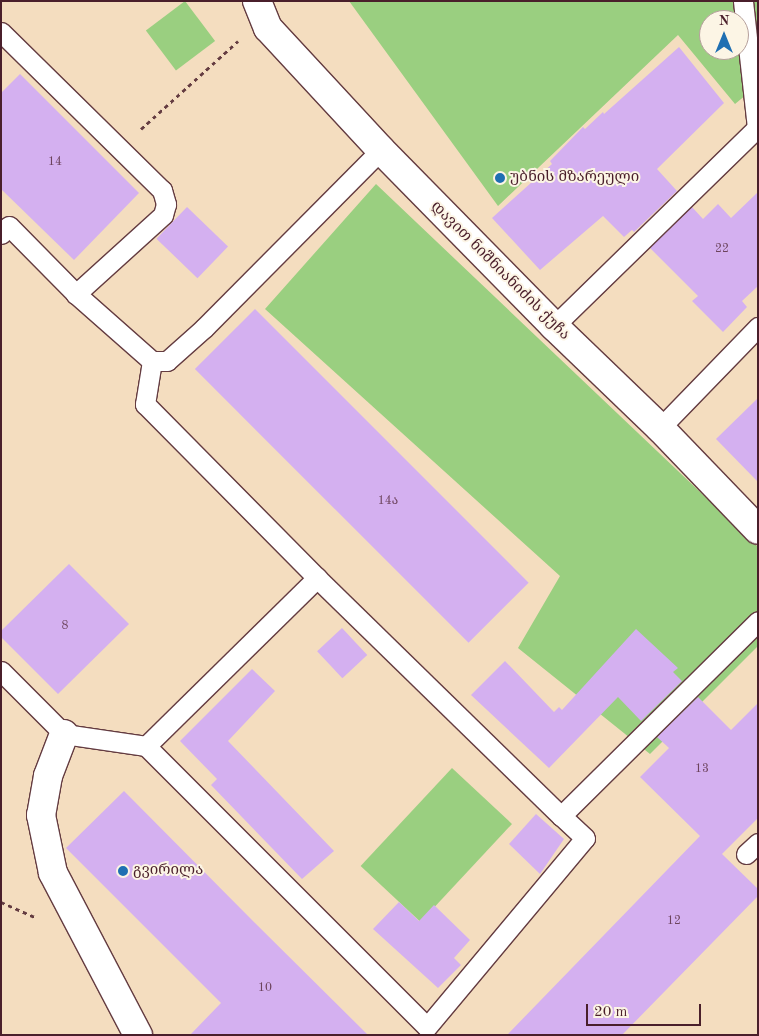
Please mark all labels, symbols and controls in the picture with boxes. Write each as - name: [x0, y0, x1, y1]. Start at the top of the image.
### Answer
- north arrow: [699, 10, 749, 60]
- text: N: [719, 14, 729, 28]
- house number: 14: [48, 156, 62, 170]
- place label: უბნის მზარეული: [510, 169, 639, 187]
- marker: უბნის მზარეული: [494, 172, 506, 184]
- street label: დავით ნიშნიანიძის ქუჩა: [427, 198, 573, 344]
- house number: 22: [715, 243, 729, 257]
- house number: 14ა: [378, 495, 398, 509]
- house number: 8: [62, 620, 68, 634]
- house number: 13: [695, 763, 709, 777]
- place label: გვირილა: [133, 862, 203, 880]
- marker: გვირილა: [117, 865, 129, 877]
- house number: 12: [667, 915, 681, 929]
- house number: 10: [258, 982, 272, 996]
- scale bar: [589, 994, 704, 1026]
- text: 20 m: [594, 1005, 628, 1020]

